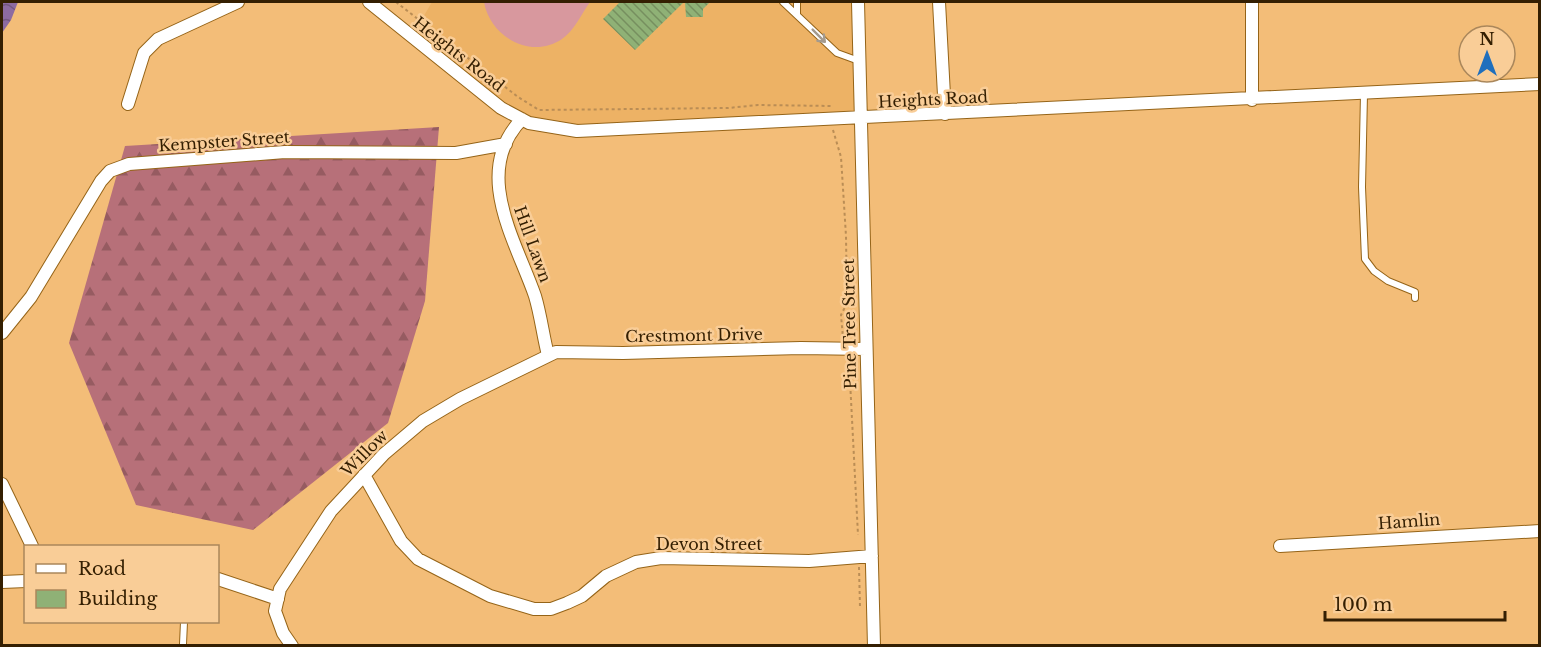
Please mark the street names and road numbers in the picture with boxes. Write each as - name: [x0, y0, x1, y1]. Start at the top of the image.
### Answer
- street label: Heights Road: [409, 12, 509, 96]
- street label: Heights Road: [877, 86, 989, 112]
- street label: Kempster Street: [158, 126, 290, 156]
- street label: Hill Lawn: [510, 203, 556, 285]
- street label: Pine Tree Street: [838, 258, 860, 390]
- street label: Crestmont Drive: [625, 324, 763, 346]
- street label: Willow: [336, 425, 392, 481]
- street label: Hamlin: [1377, 509, 1441, 533]
- street label: Devon Street: [656, 534, 762, 554]

